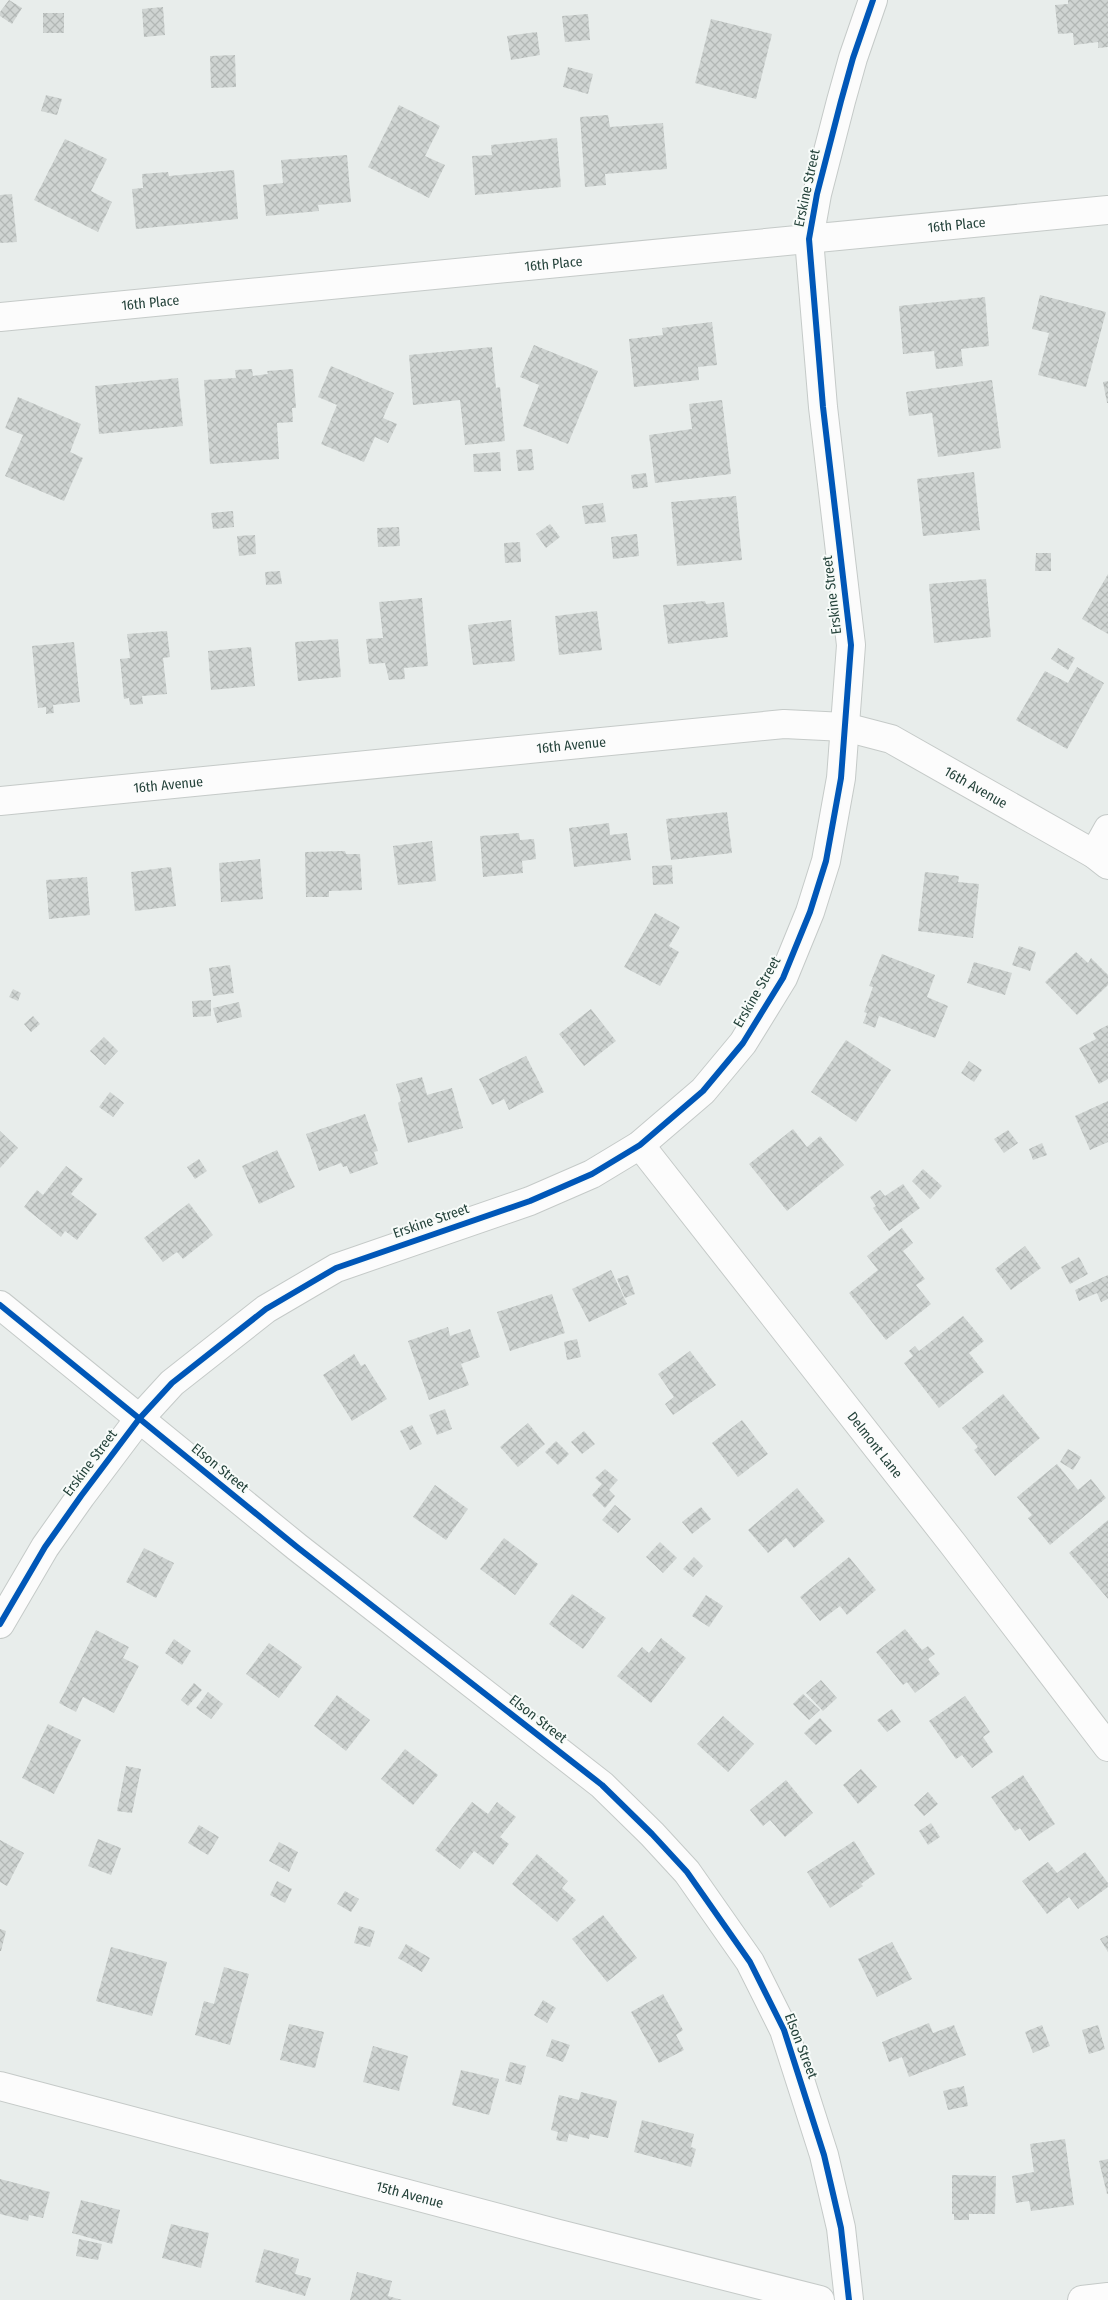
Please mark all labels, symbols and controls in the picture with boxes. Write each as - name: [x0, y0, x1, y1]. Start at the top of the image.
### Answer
- street label: Erskine Street: [790, 147, 824, 228]
- street label: 16th Place: [927, 213, 986, 236]
- street label: 16th Place: [524, 252, 583, 275]
- street label: 16th Place: [121, 291, 180, 314]
- street label: Erskine Street: [819, 554, 845, 635]
- street label: 16th Avenue: [536, 733, 607, 757]
- street label: 16th Avenue: [941, 763, 1011, 812]
- street label: 16th Avenue: [133, 773, 204, 796]
- street label: Erskine Street: [730, 953, 784, 1031]
- street label: Erskine Street: [391, 1200, 472, 1242]
- street label: Delmont Lane: [844, 1408, 906, 1481]
- street label: Erskine Street: [59, 1426, 121, 1500]
- street label: Elson Street: [188, 1440, 252, 1496]
- street label: Elson Street: [506, 1691, 571, 1747]
- street label: Elson Street: [781, 2011, 821, 2081]
- street label: 15th Avenue: [374, 2177, 446, 2212]

